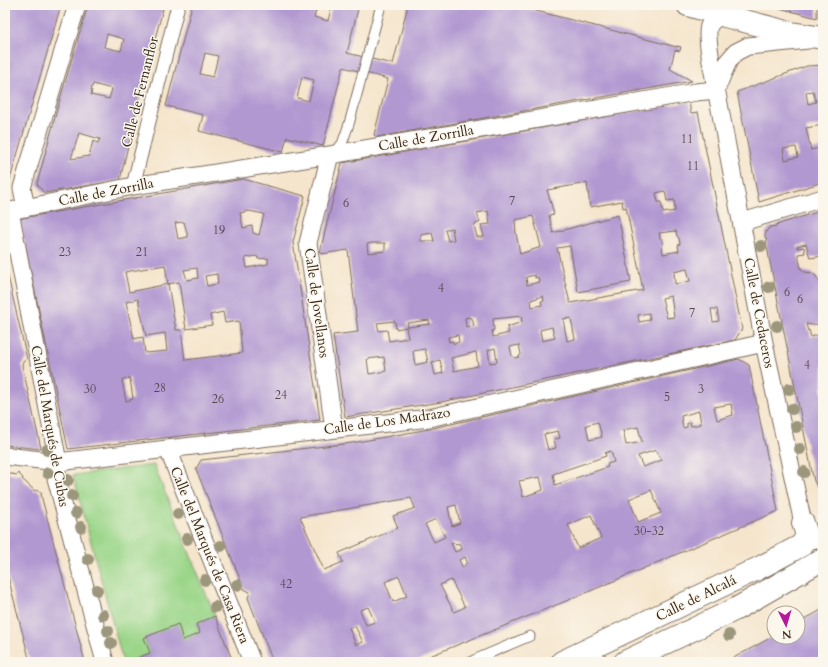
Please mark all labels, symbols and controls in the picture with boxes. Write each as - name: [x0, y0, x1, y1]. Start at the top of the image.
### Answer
- street label: Calle de Fernanflor: [117, 34, 163, 149]
- street label: Calle de Zorrilla: [377, 120, 475, 156]
- house number: 11: [681, 131, 693, 147]
- house number: 11: [687, 158, 699, 174]
- street label: Calle de Zorrilla: [57, 173, 155, 211]
- house number: 7: [509, 193, 515, 209]
- house number: 6: [343, 195, 349, 211]
- house number: 19: [213, 222, 225, 238]
- house number: 23: [59, 244, 71, 260]
- house number: 21: [136, 244, 148, 260]
- street label: Calle de Jovellanos: [300, 247, 334, 359]
- street label: Calle de Cedaceros: [739, 256, 779, 370]
- house number: 4: [438, 280, 444, 296]
- house number: 6: [784, 284, 790, 300]
- house number: 6: [797, 291, 803, 307]
- house number: 7: [689, 305, 695, 321]
- street label: Calle del Marqués de Cubas: [26, 344, 74, 509]
- house number: 4: [804, 357, 810, 373]
- house number: 28: [154, 380, 166, 396]
- house number: 30: [84, 381, 96, 397]
- house number: 3: [698, 381, 704, 397]
- house number: 24: [275, 387, 287, 403]
- house number: 5: [664, 389, 670, 405]
- house number: 26: [212, 391, 224, 407]
- street label: Calle de Los Madrazo: [322, 403, 452, 439]
- street label: Calle del Marqués de Casa Riera: [166, 464, 254, 646]
- house number: 30-32: [634, 523, 664, 539]
- street label: Calle de Alcalá: [653, 570, 739, 626]
- house number: 42: [280, 576, 292, 592]
- north arrow: [766, 605, 806, 645]
- text: N: [781, 627, 792, 642]

